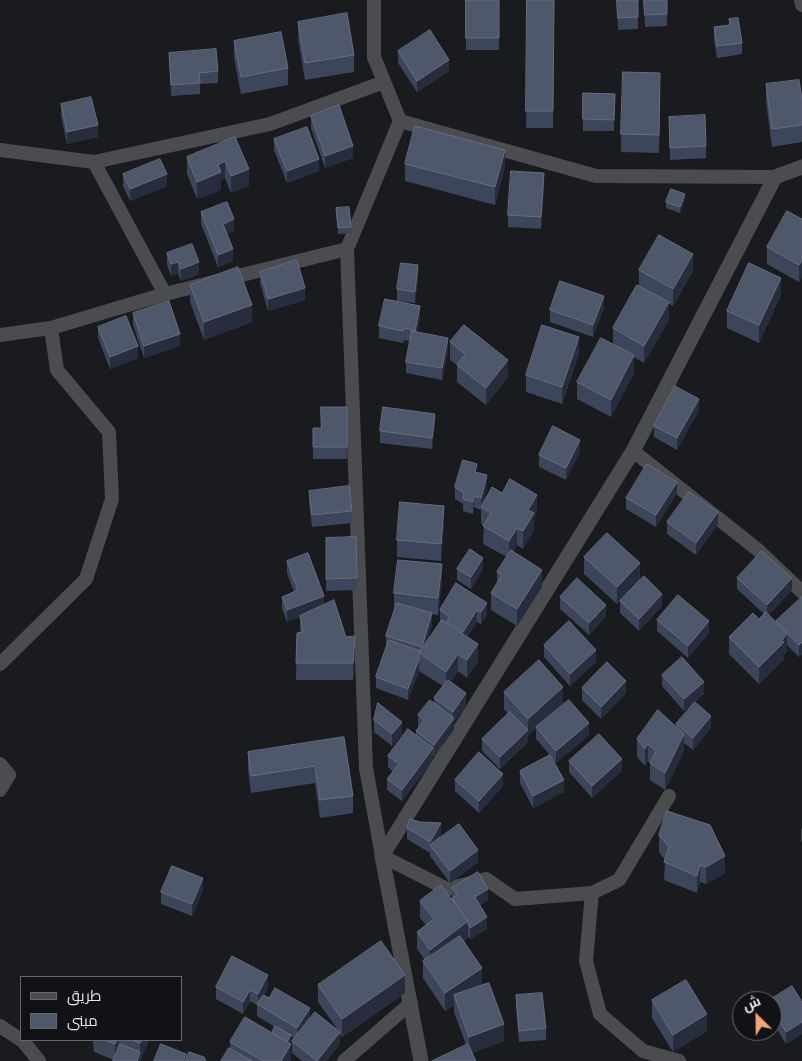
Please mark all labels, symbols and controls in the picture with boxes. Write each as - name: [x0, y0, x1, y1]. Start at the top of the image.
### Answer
- legend: [20, 976, 182, 1041]
- text: طريق: [67, 987, 101, 1004]
- north arrow: [732, 991, 782, 1041]
- text: ش: [740, 992, 763, 1014]
- text: مبنى: [67, 1012, 98, 1029]

